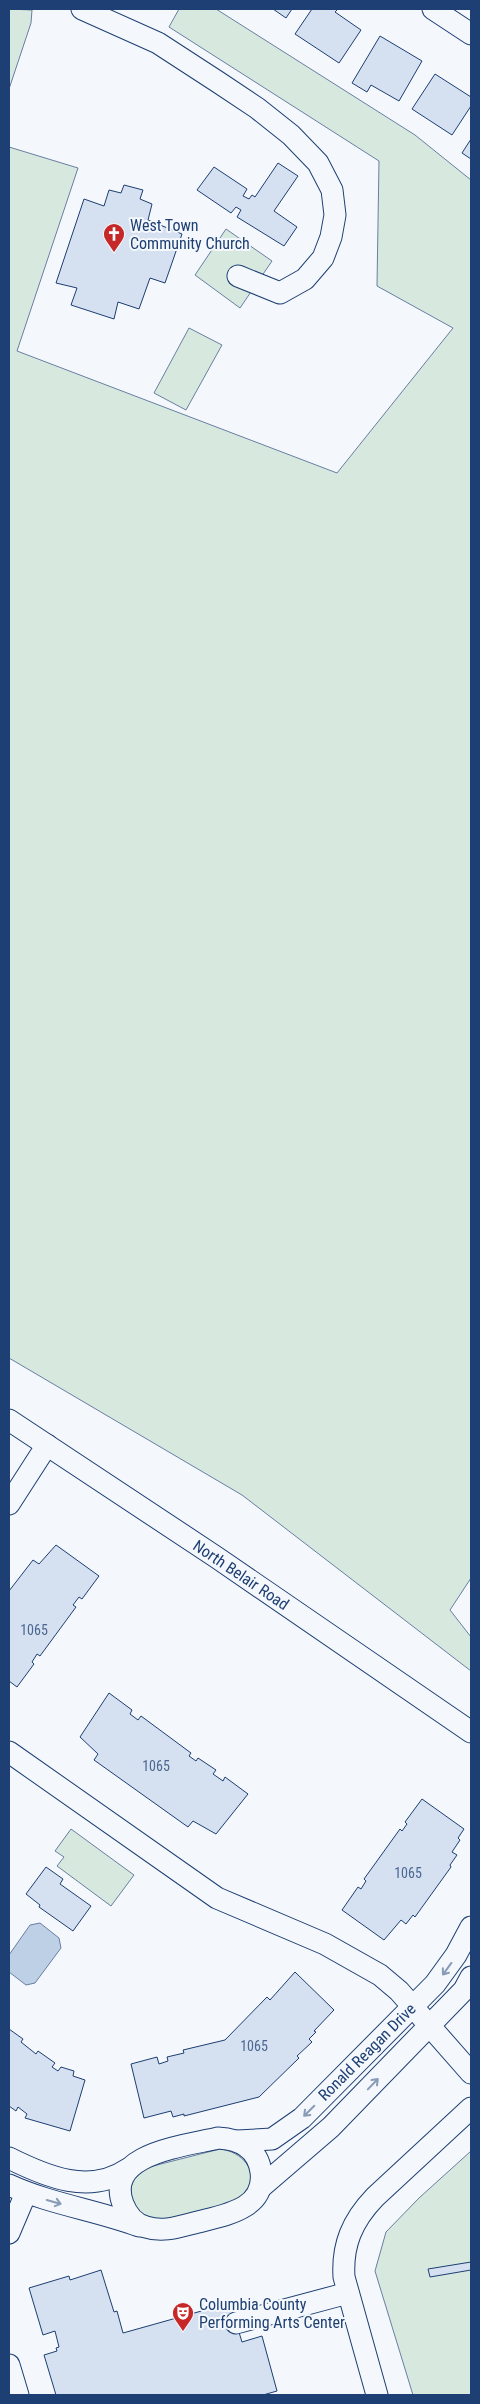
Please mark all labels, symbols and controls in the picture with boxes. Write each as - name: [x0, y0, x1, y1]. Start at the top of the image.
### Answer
- place label: West Town Community Church: [130, 216, 250, 253]
- church icon: West Town Community Church: [102, 222, 126, 253]
- street label: North Belair Road: [190, 1536, 292, 1614]
- house number: 1065: [20, 1622, 48, 1638]
- house number: 1065: [142, 1758, 170, 1774]
- house number: 1065: [394, 1865, 422, 1881]
- one-way arrow: [442, 1962, 452, 1976]
- street label: Ronald Reagan Drive: [314, 1999, 420, 2105]
- house number: 1065: [240, 2038, 268, 2054]
- one-way arrow: [367, 2078, 379, 2090]
- one-way arrow: [304, 2104, 316, 2116]
- one-way arrow: [46, 2197, 62, 2207]
- place label: Columbia County Performing Arts Center: [199, 2295, 345, 2332]
- theatre icon: Columbia County Performing Arts Center: [171, 2301, 195, 2332]

